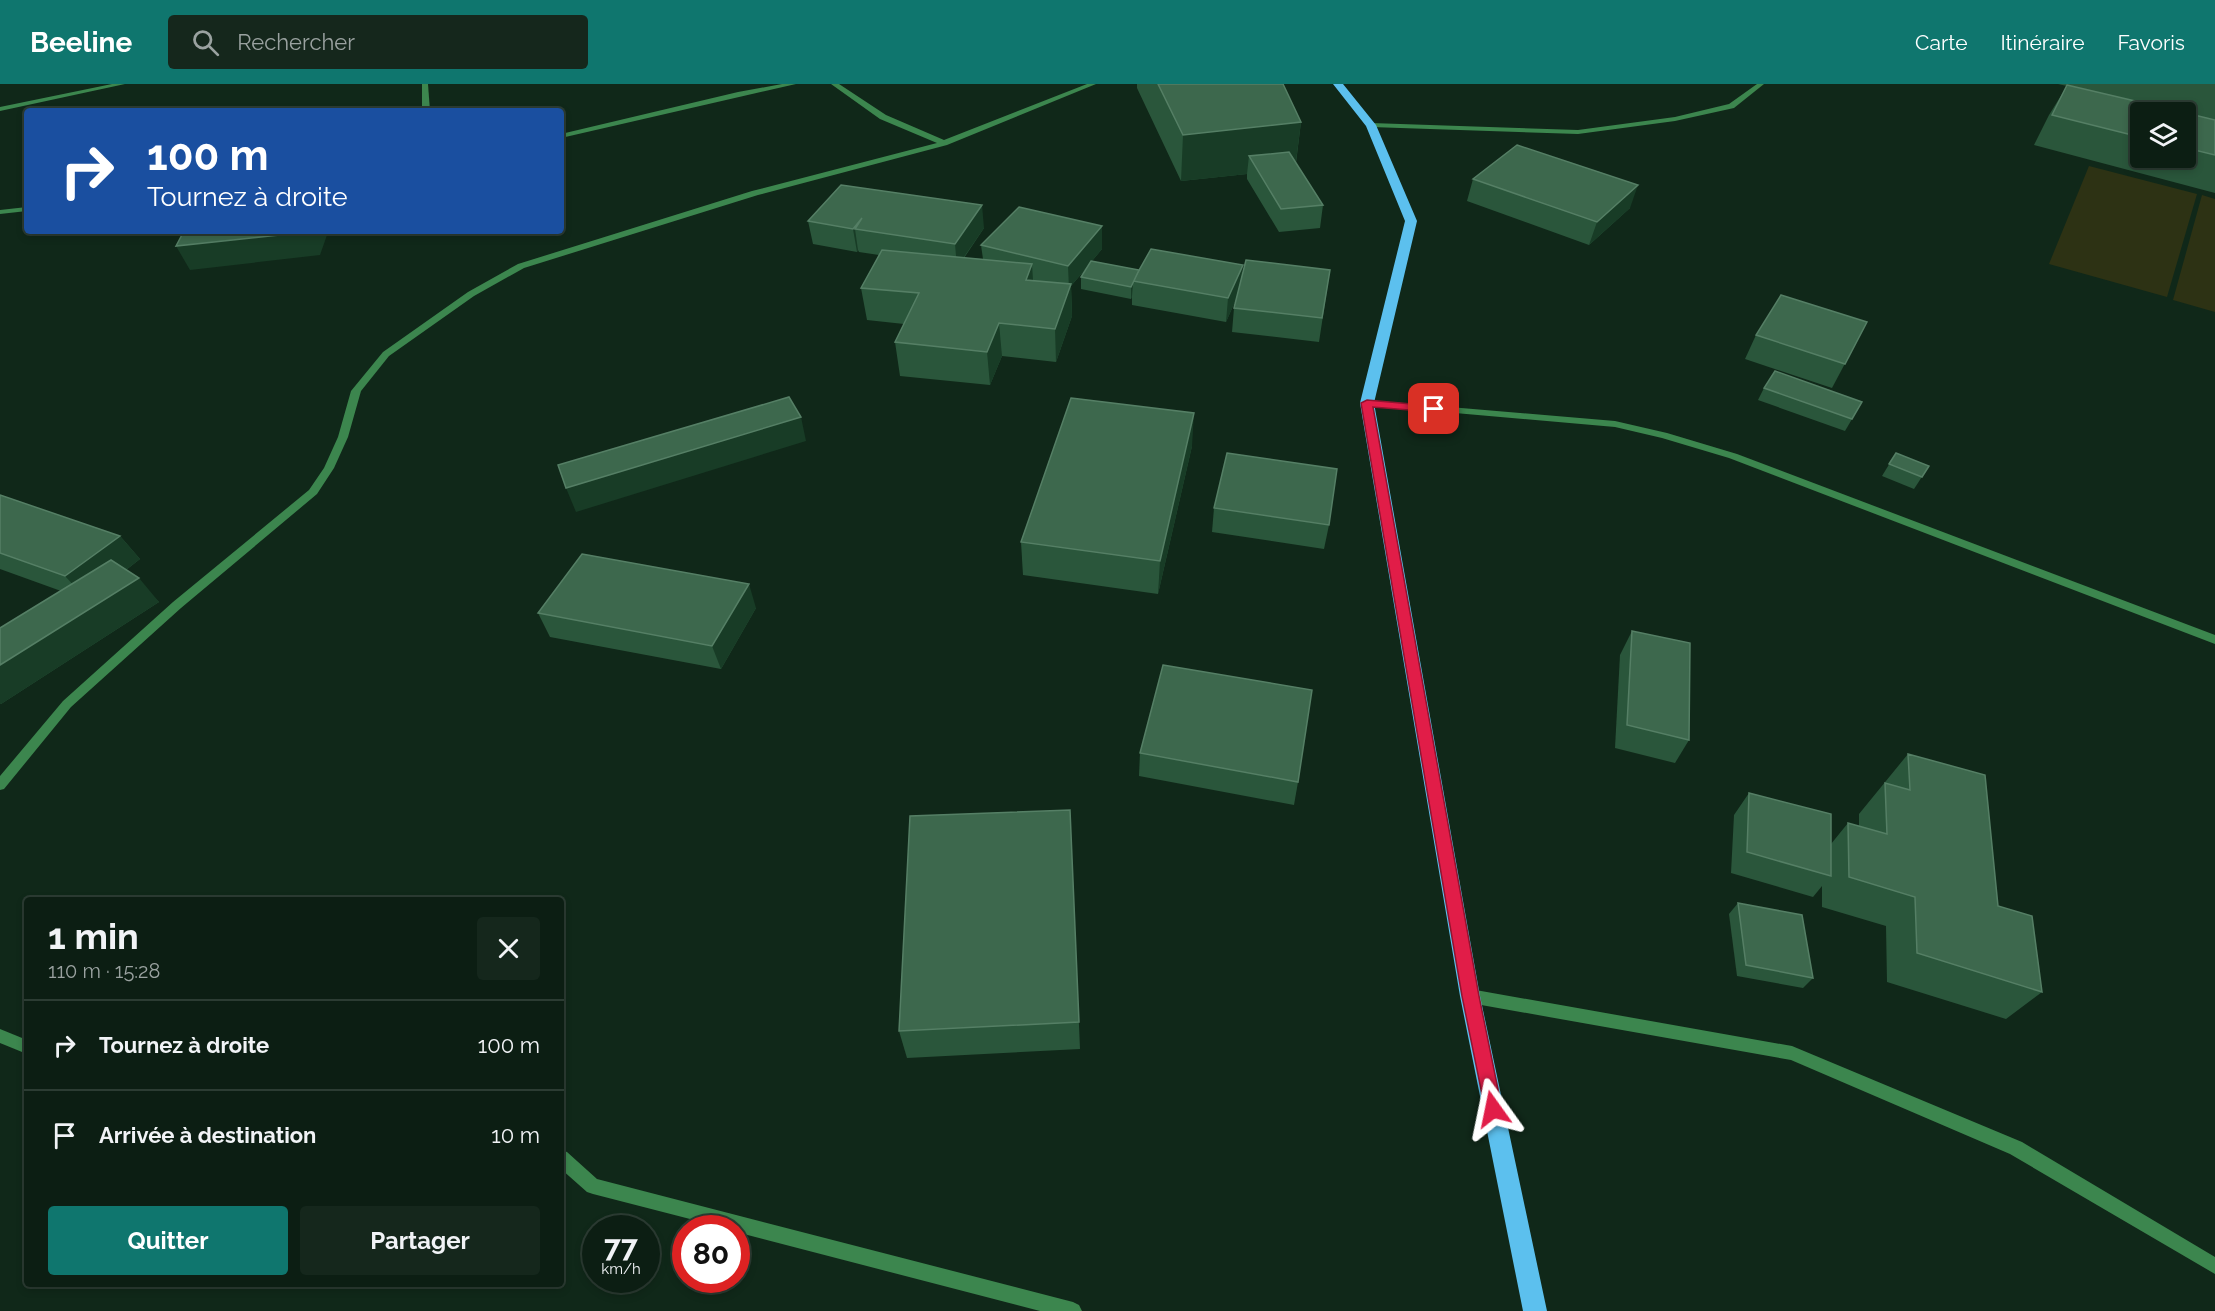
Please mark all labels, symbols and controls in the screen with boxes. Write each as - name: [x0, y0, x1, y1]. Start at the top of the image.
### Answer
- search box: [168, 15, 588, 69]
- text: Beeline: [30, 26, 132, 59]
- icon: search: [189, 26, 222, 59]
- text: Rechercher: [237, 29, 355, 55]
- text: Carte: [1915, 30, 1967, 55]
- text: Itinéraire: [2000, 30, 2084, 55]
- text: Favoris: [2117, 30, 2185, 55]
- map controls: [2130, 102, 2196, 168]
- button: layers: [2130, 102, 2196, 168]
- text: 100 m: [147, 131, 269, 180]
- icon: right: [48, 132, 126, 210]
- text: Tournez à droite: [147, 181, 348, 212]
- pin: [1408, 383, 1459, 434]
- icon: arrive: [1417, 392, 1450, 425]
- text: 1 min: [48, 915, 139, 957]
- button: close: [477, 917, 540, 980]
- text: 110 m · 15:28: [48, 959, 160, 983]
- icon: right: [48, 1029, 81, 1062]
- text: Tournez à droite: [99, 1032, 269, 1058]
- text: 100 m: [478, 1032, 540, 1058]
- position arrow: [1461, 1077, 1525, 1141]
- icon: arrive: [48, 1119, 81, 1152]
- text: Arrivée à destination: [99, 1122, 316, 1148]
- text: 10 m: [491, 1122, 540, 1148]
- button: Quitter: [48, 1206, 288, 1275]
- button: Partager: [300, 1206, 540, 1275]
- speed limit sign: 80: [672, 1215, 750, 1293]
- text: 77: [604, 1229, 638, 1264]
- text: km/h: [601, 1260, 641, 1278]

